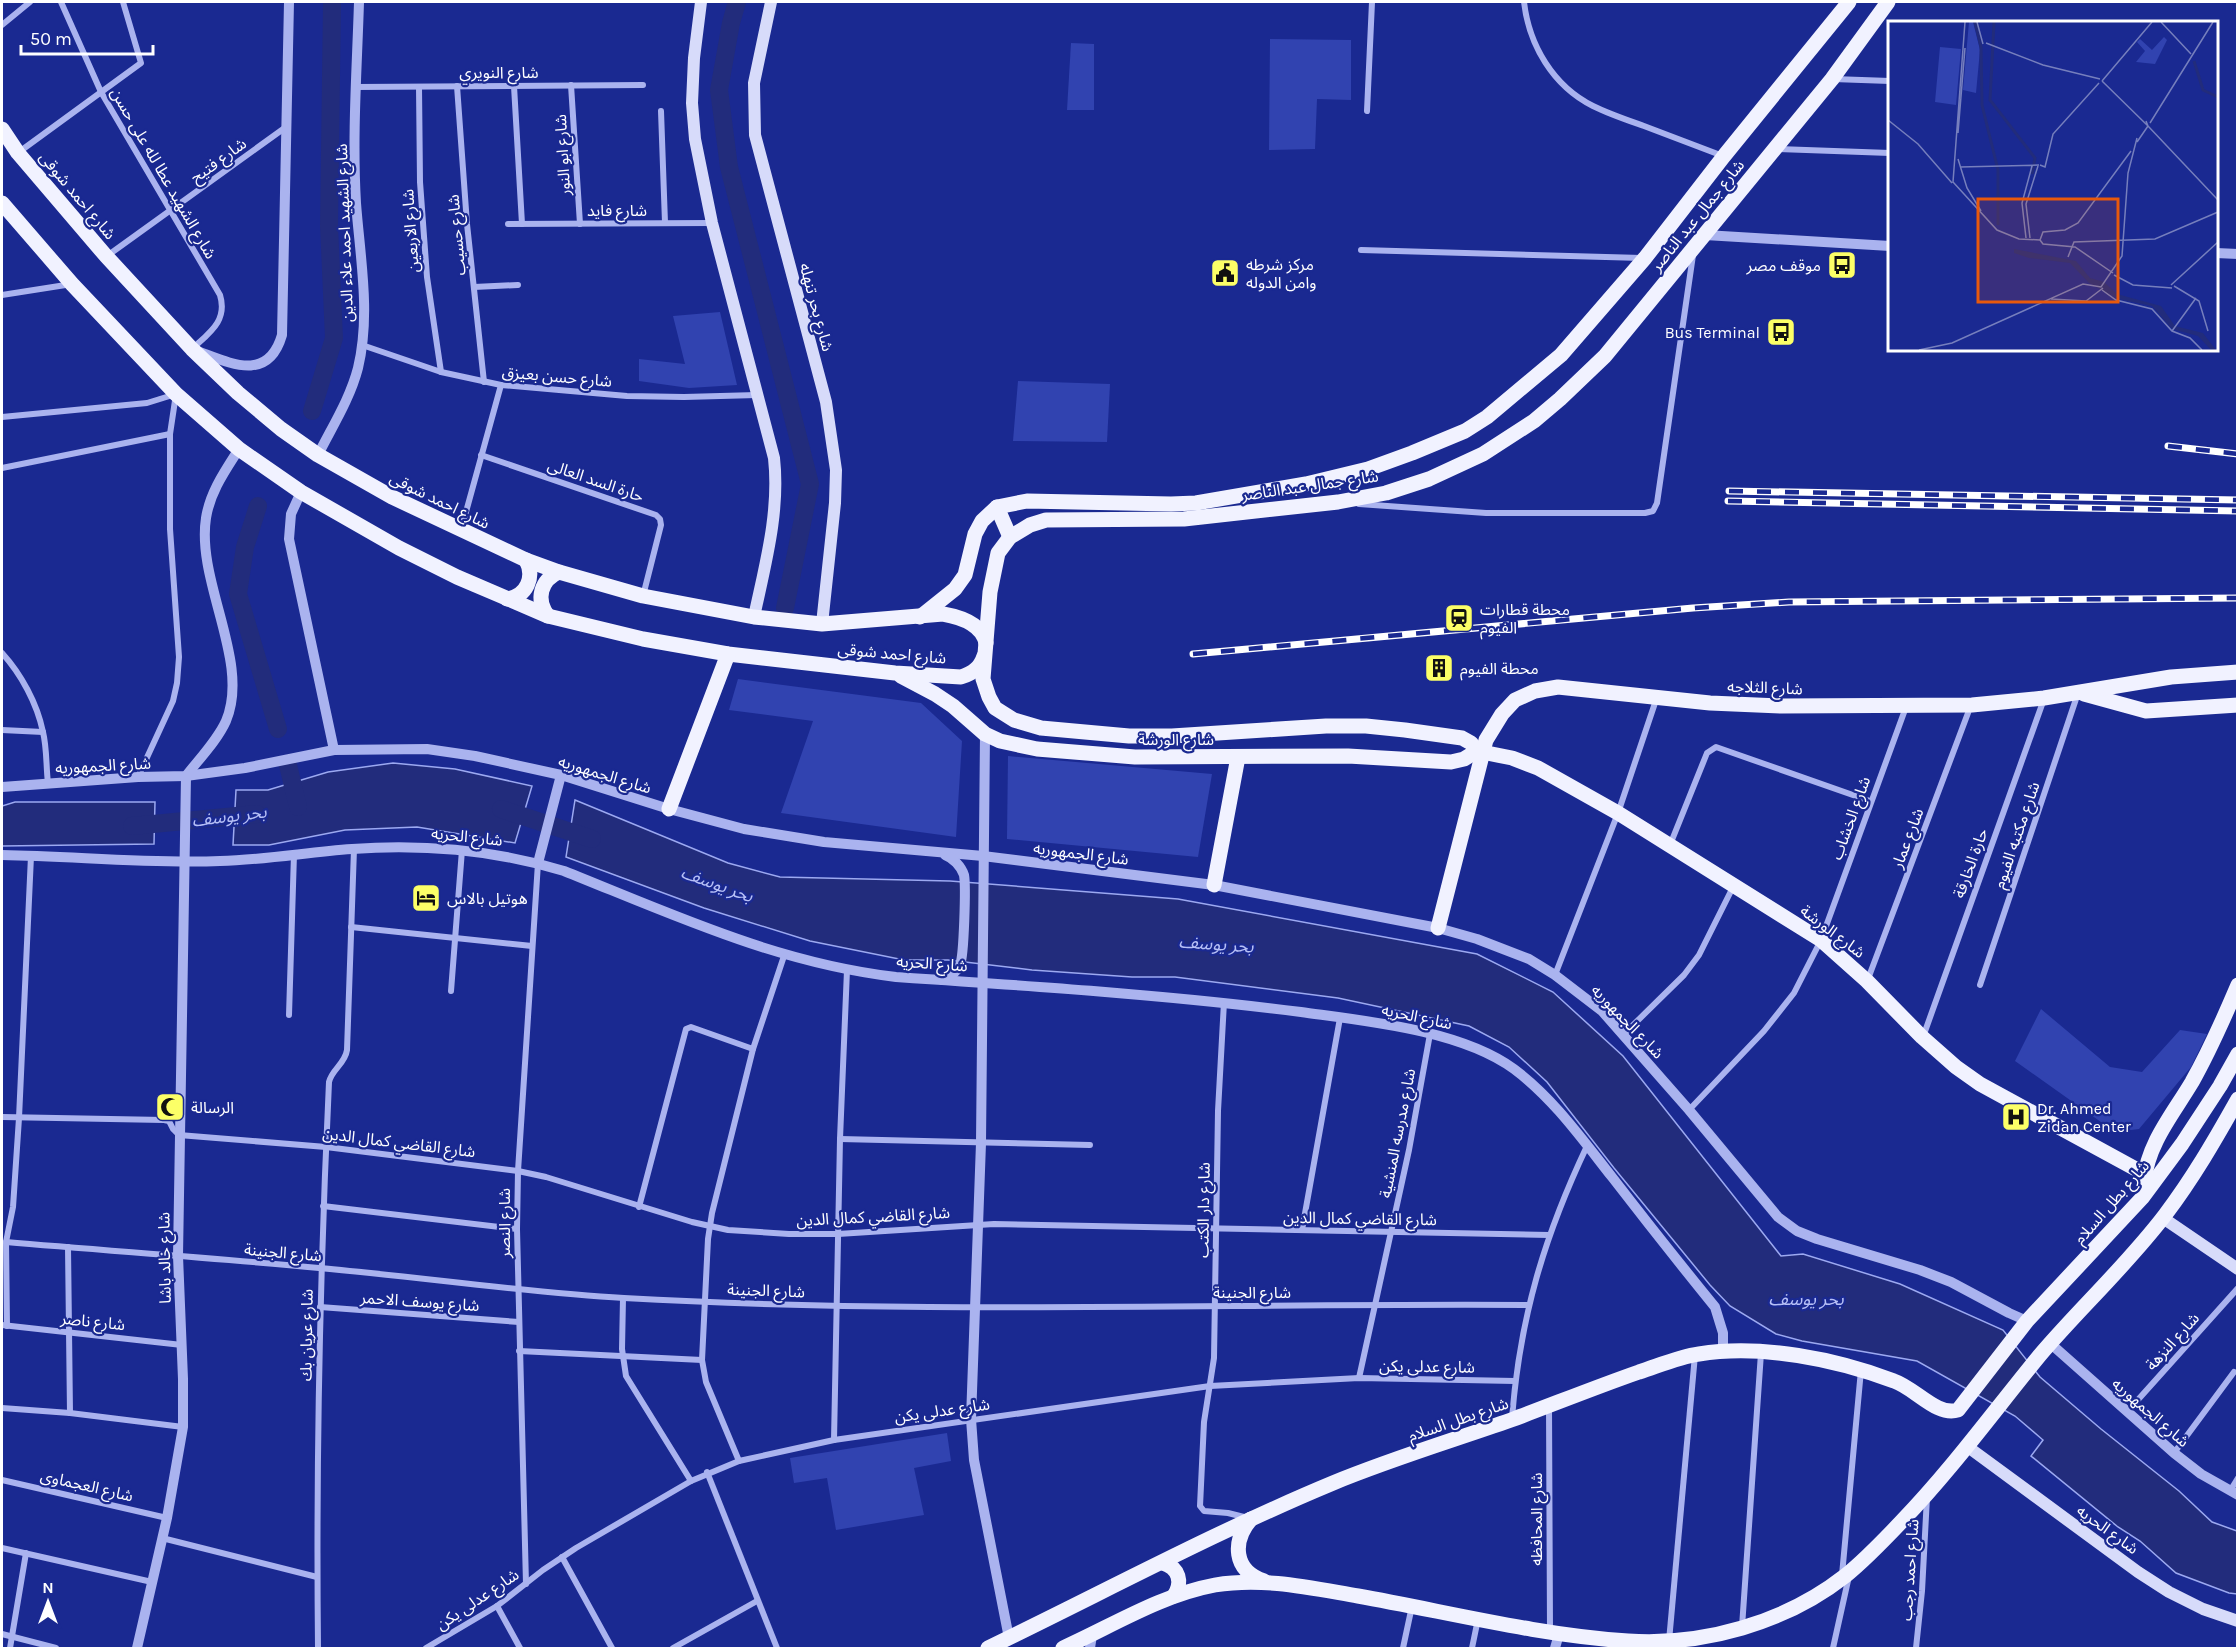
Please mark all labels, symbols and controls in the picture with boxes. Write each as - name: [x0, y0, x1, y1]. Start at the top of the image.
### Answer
- scale bar: [21, 18, 153, 56]
- inset map: [1888, 21, 2218, 351]
- text: 50 m: [30, 28, 72, 50]
- street label: شارع النويري: [459, 63, 539, 85]
- street label: شارع الشهيد عطا لله على حسن: [104, 84, 220, 264]
- street label: شارع ابو النور: [551, 114, 577, 197]
- street label: شارع فتيح: [187, 134, 252, 189]
- street label: شارع الشهيد احمد علاء الدين: [332, 143, 360, 323]
- street label: شارع احمد شوقى: [33, 148, 120, 245]
- street label: شارع جمال عبد الناصر: [1646, 156, 1751, 278]
- street label: شارع الاربعين: [398, 188, 426, 273]
- street label: شارع حسيب: [443, 193, 473, 276]
- street label: شارع فايد: [587, 201, 647, 223]
- bus stop icon: موقف مصر: [1826, 249, 1858, 281]
- place label: مركز شرطه وامن الدوله: [1246, 255, 1316, 292]
- place label: موقف مصر: [1746, 256, 1821, 275]
- public building icon: مركز شرطه وامن الدوله: [1209, 257, 1241, 289]
- street label: شارع بحر تنهله: [793, 261, 837, 354]
- bus stop icon: Bus Terminal: [1765, 316, 1797, 348]
- place label: Bus Terminal: [1665, 323, 1760, 342]
- street label: شارع حسن بعيزق: [501, 362, 613, 394]
- street label: حارة السد العالى: [545, 455, 646, 506]
- street label: شارع جمال عبد الناصر: [1239, 466, 1380, 508]
- street label: شارع احمد شوقى: [385, 468, 493, 536]
- place label: محطة قطارات الفيوم: [1480, 600, 1570, 640]
- station icon: محطة قطارات الفيوم: [1443, 602, 1475, 634]
- street label: شارع احمد شوقى: [837, 639, 947, 671]
- building icon: محطة الفيوم: [1423, 652, 1455, 684]
- place label: محطة الفيوم: [1460, 659, 1539, 681]
- street label: شارع الثلاجه: [1727, 677, 1803, 701]
- street label: شارع الورشة: [1138, 730, 1214, 752]
- street label: شارع الجمهوريه: [555, 751, 654, 800]
- street label: شارع الجمهوريه: [55, 753, 152, 780]
- street label: شارع الخشاب: [1827, 774, 1877, 863]
- street label: شارع مكتبه الفيوم: [1989, 779, 2046, 892]
- water label: بحر يوسف: [190, 800, 268, 831]
- street label: شارع عمار: [1887, 805, 1930, 873]
- street label: شارع الحريه: [430, 823, 504, 853]
- street label: حارة الخارقة: [1949, 826, 1992, 901]
- street label: شارع الجمهوريه: [1032, 838, 1130, 872]
- water label: بحر يوسف: [678, 861, 756, 907]
- hotel icon: هوتيل بالاس: [410, 882, 442, 914]
- place label: هوتيل بالاس: [447, 889, 528, 908]
- street label: شارع الورشة: [1795, 901, 1869, 964]
- water label: بحر يوسف: [1178, 930, 1254, 958]
- street label: شارع الحريه: [895, 952, 968, 978]
- street label: شارع الجمهوريه: [1585, 980, 1668, 1065]
- street label: شارع الحريه: [1379, 1000, 1454, 1036]
- street label: شارع مدرسه المنشية: [1376, 1067, 1422, 1200]
- mosque icon: الرسالة: [154, 1091, 186, 1123]
- place label: الرسالة: [191, 1098, 234, 1117]
- place label: Dr. Ahmed Zidan Center: [2037, 1099, 2131, 1136]
- hospital icon: Dr. Ahmed Zidan Center: [2000, 1101, 2032, 1133]
- street label: شارع القاضي كمال الدين: [321, 1124, 476, 1164]
- street label: شارع بطل السلام: [2070, 1156, 2155, 1250]
- street label: شارع دار الكتب: [1193, 1162, 1217, 1258]
- street label: شارع النصر: [495, 1188, 517, 1259]
- street label: شارع القاضي كمال الدين: [796, 1203, 951, 1233]
- street label: شارع القاضي كمال الدين: [1283, 1208, 1437, 1232]
- street label: شارع خالد باشا: [154, 1212, 178, 1304]
- street label: شارع الجنينة: [243, 1240, 323, 1268]
- street label: شارع الجنينة: [727, 1280, 805, 1304]
- street label: شارع الجنينة: [1213, 1283, 1291, 1305]
- street label: شارع يوسف الاحمر: [359, 1288, 480, 1318]
- water label: بحر يوسف: [1768, 1288, 1844, 1310]
- street label: شارع عريان بك: [296, 1289, 320, 1381]
- street label: شارع ناصر: [58, 1309, 126, 1337]
- street label: شارع النزهة: [2142, 1309, 2205, 1376]
- street label: شارع عدلى يكن: [1379, 1356, 1475, 1380]
- street label: شارع الجمهوريه: [2106, 1374, 2193, 1453]
- street label: شارع بطل السلام: [1405, 1393, 1512, 1448]
- street label: شارع عدلى يكن: [893, 1394, 991, 1430]
- street label: شارع العجماوى: [38, 1466, 135, 1508]
- street label: شارع المحافظه: [1527, 1472, 1549, 1566]
- street label: شارع الحريه: [2071, 1501, 2142, 1561]
- street label: شارع احمد رجب: [1896, 1519, 1926, 1622]
- street label: شارع عدلى يكن: [432, 1565, 524, 1637]
- north arrow: [18, 1572, 78, 1632]
- text: N: [42, 1578, 54, 1597]

